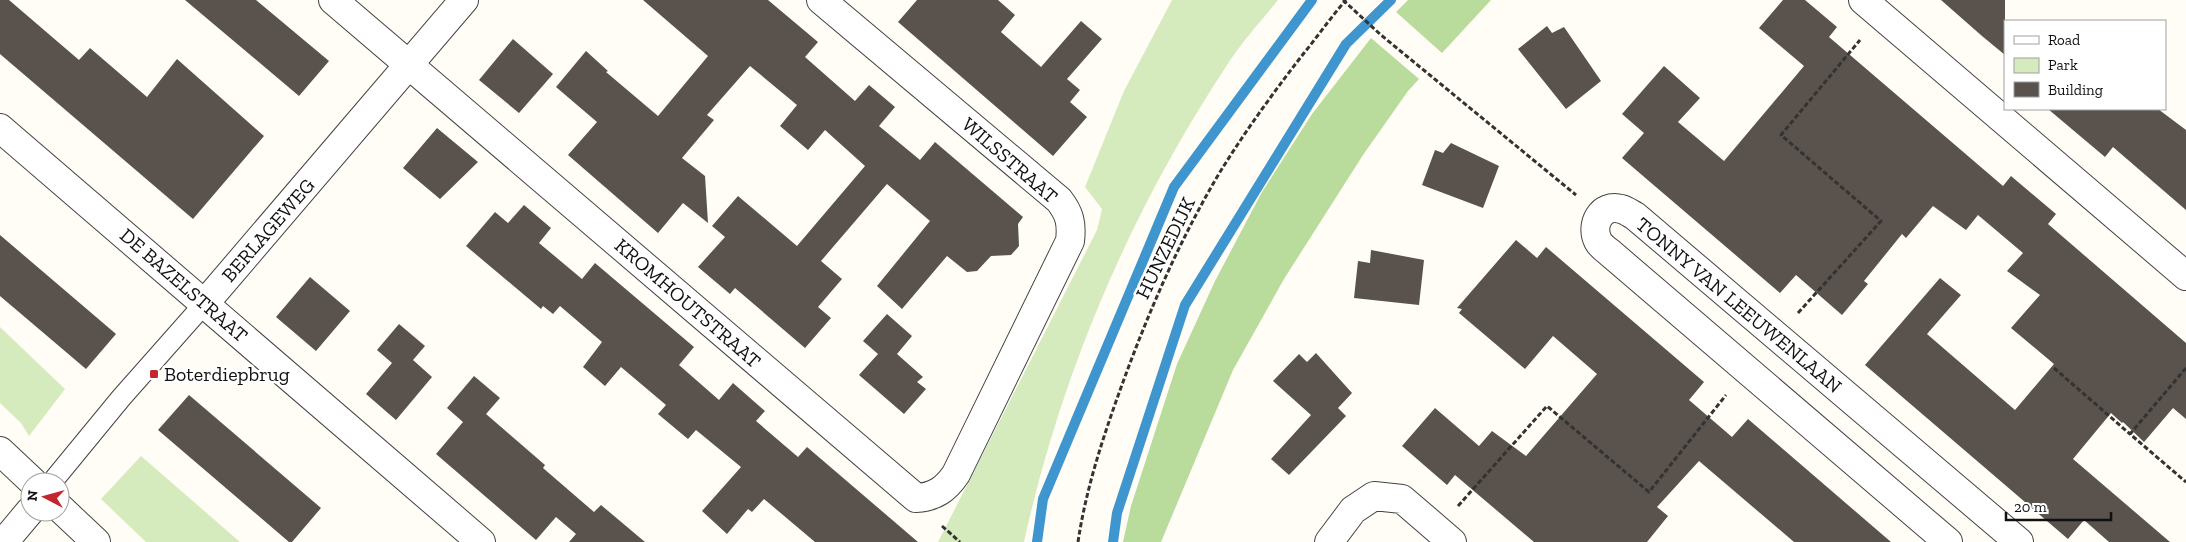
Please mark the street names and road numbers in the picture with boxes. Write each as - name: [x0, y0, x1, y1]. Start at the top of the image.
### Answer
- street label: WILSSTRAAT: [957, 112, 1063, 208]
- street label: BERLAGEWEG: [216, 173, 320, 287]
- street label: HUNZEDIJK: [1130, 193, 1200, 303]
- street label: TONNY VAN LEEUWENLAAN: [1631, 212, 1847, 398]
- street label: DE BAZELSTRAAT: [115, 223, 253, 347]
- street label: KROMHOUTSTRAAT: [610, 233, 766, 373]

